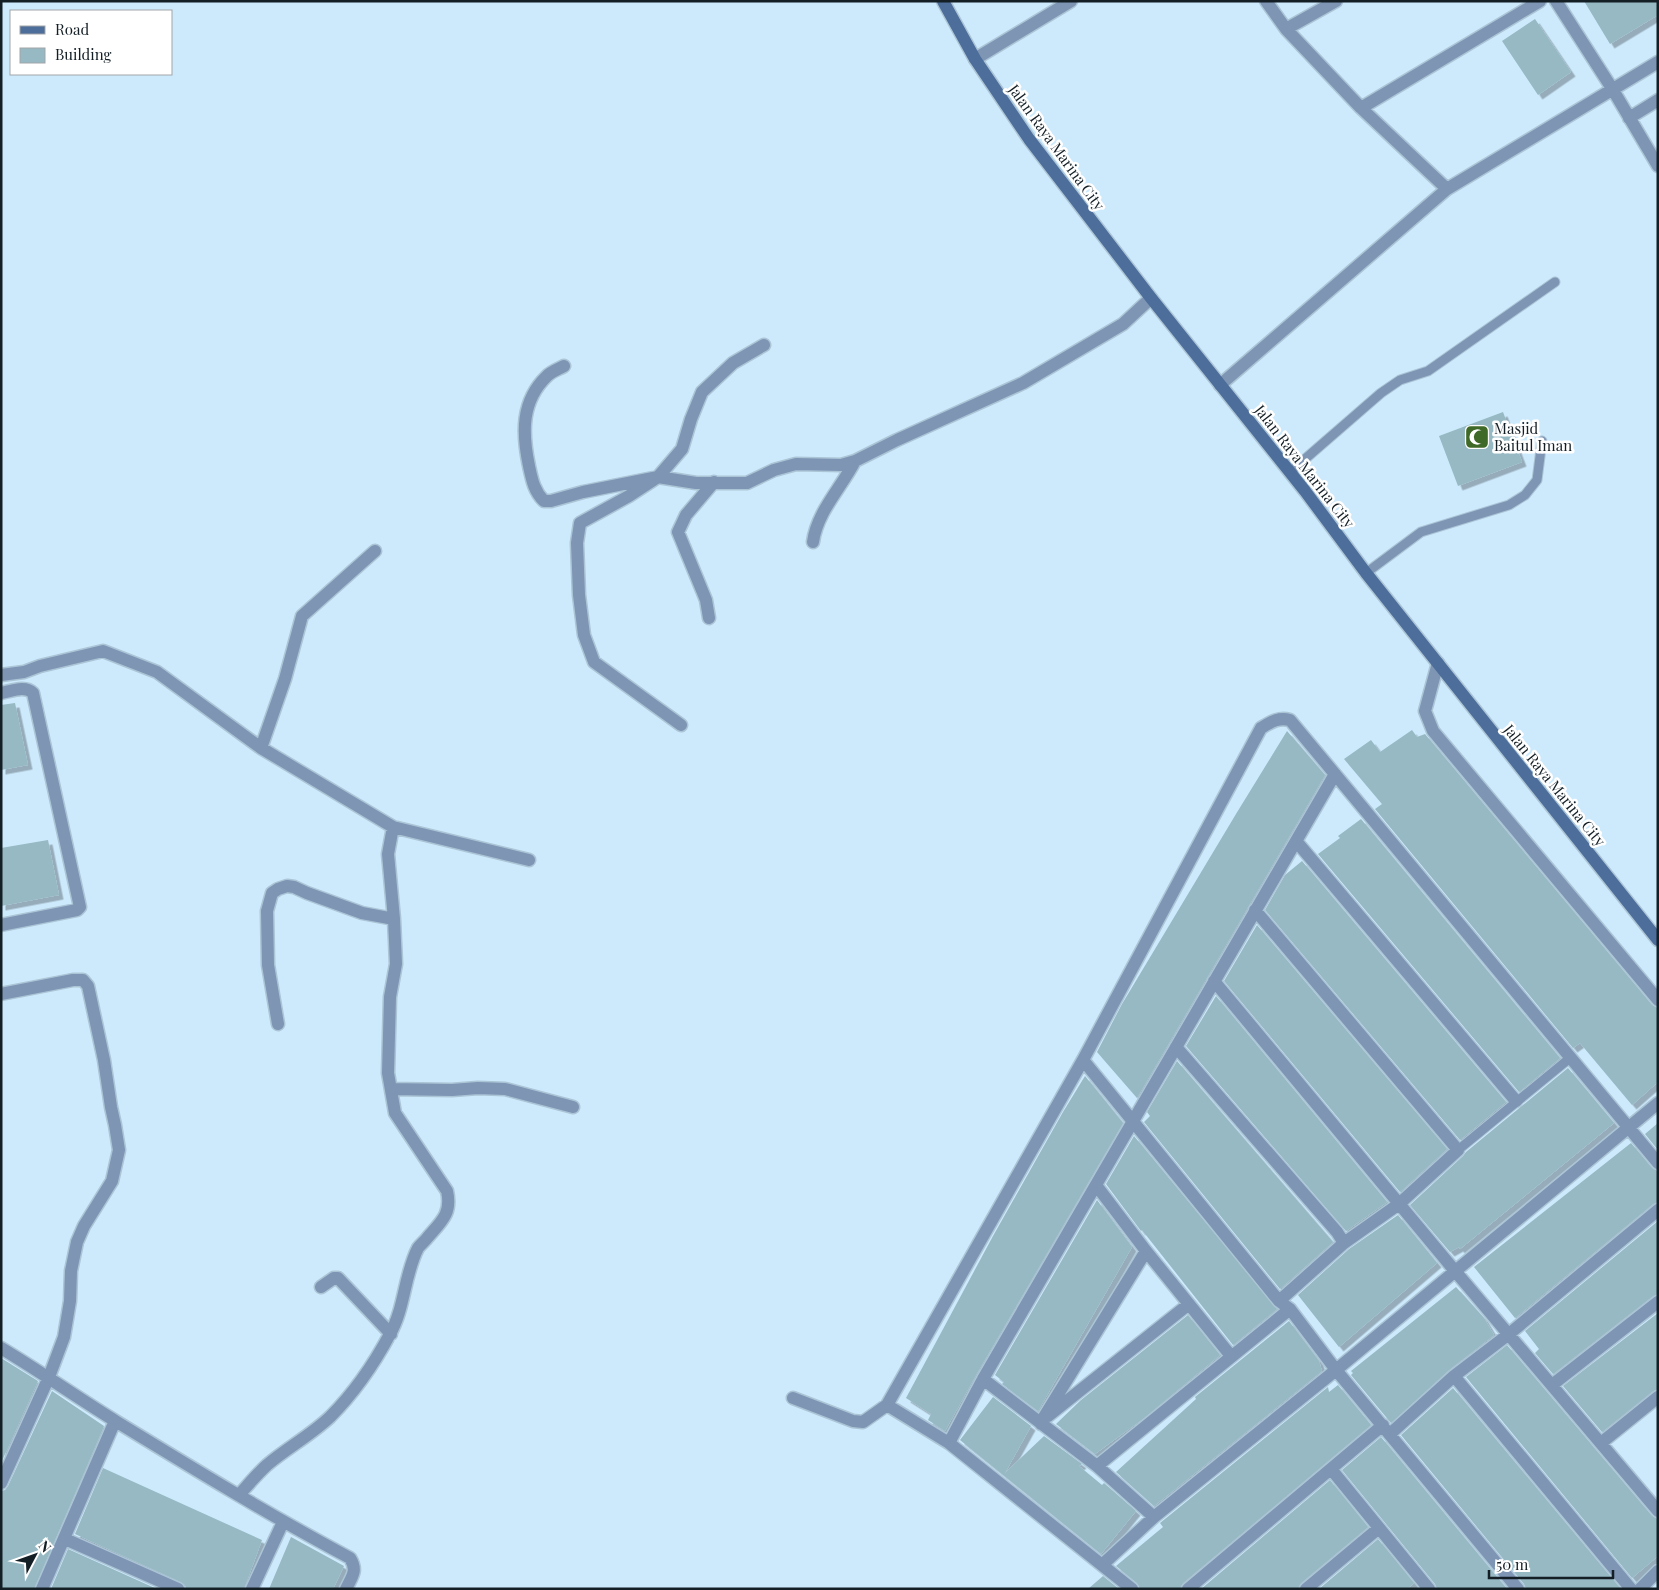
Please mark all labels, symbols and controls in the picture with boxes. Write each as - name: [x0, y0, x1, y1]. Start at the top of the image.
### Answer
- legend: [10, 10, 172, 75]
- text: Road: [55, 19, 89, 39]
- text: Building: [55, 44, 112, 64]
- street label: Jalan Raya Marina City: [1004, 79, 1110, 214]
- street label: Jalan Raya Marina City: [1250, 399, 1360, 532]
- place label: Masjid Baitul Iman: [1494, 418, 1572, 455]
- mosque icon: Masjid Baitul Iman: [1464, 424, 1490, 450]
- street label: Jalan Raya Marina City: [1499, 719, 1611, 850]
- north arrow: [10, 1530, 60, 1580]
- text: N: [35, 1536, 56, 1556]
- scale bar: [1489, 1548, 1613, 1580]
- text: 50 m: [1496, 1554, 1529, 1574]

